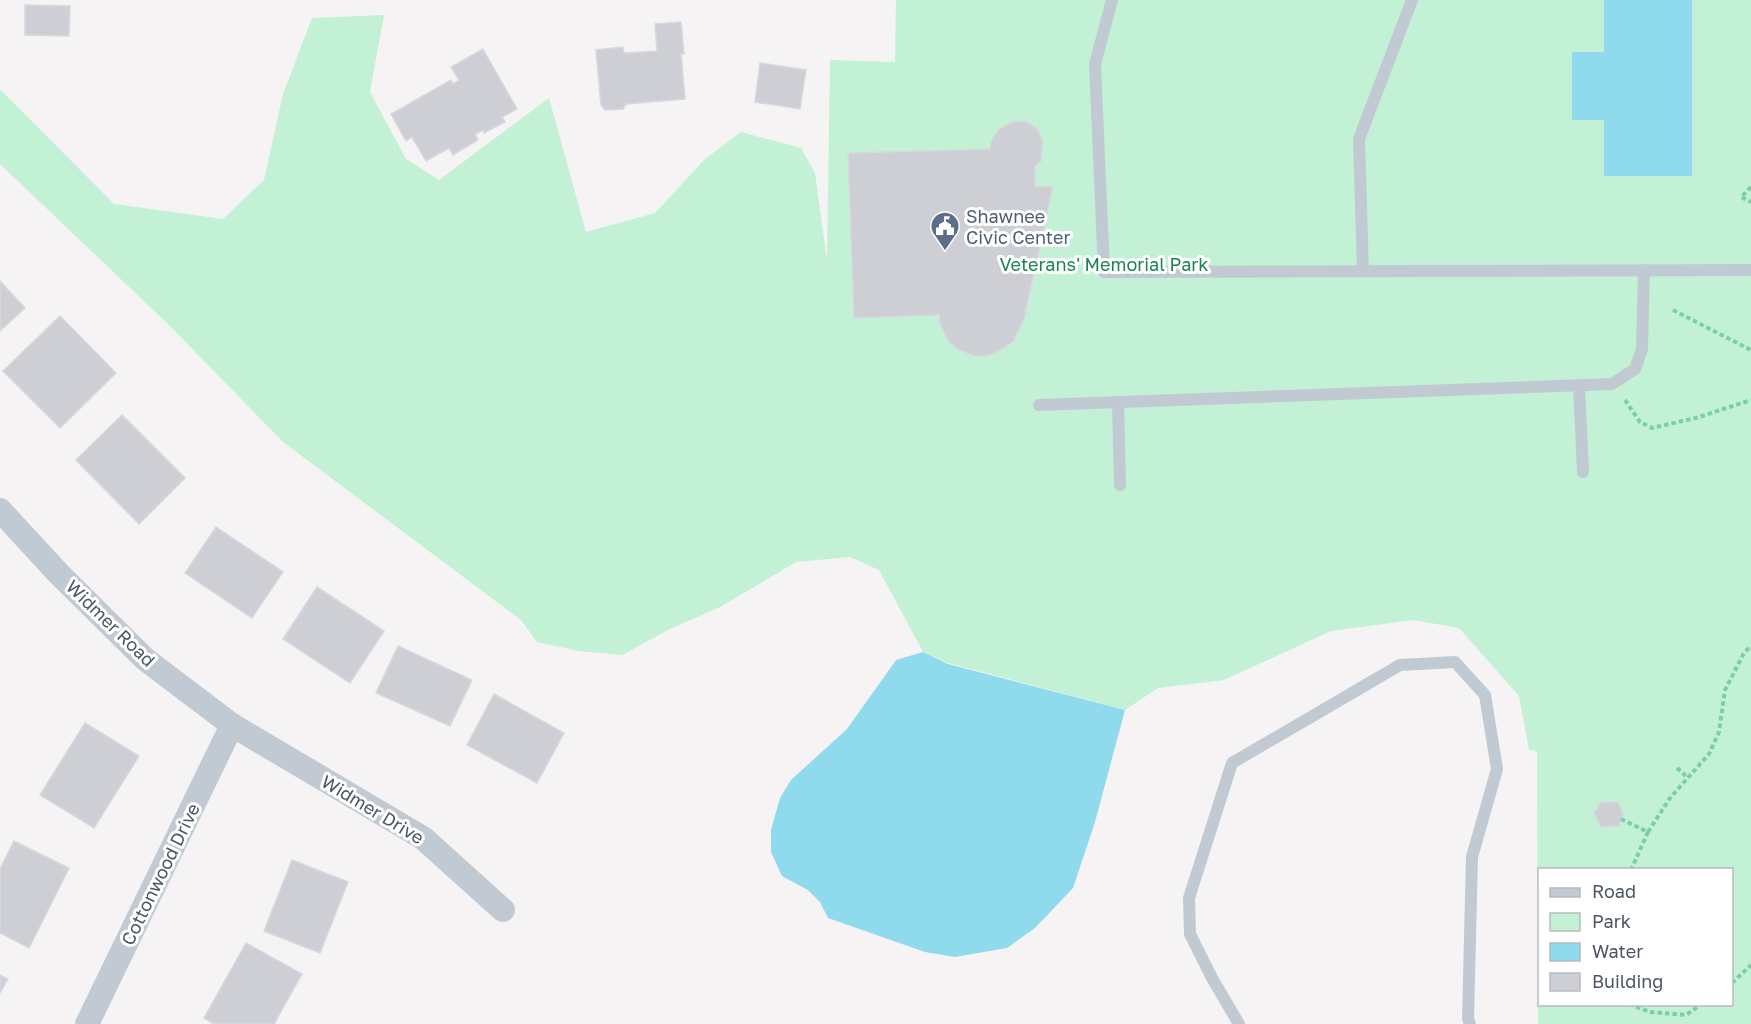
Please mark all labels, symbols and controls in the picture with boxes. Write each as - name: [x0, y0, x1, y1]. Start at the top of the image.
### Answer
- place label: Shawnee Civic Center: [966, 205, 1071, 248]
- public building icon: Shawnee Civic Center: [929, 210, 961, 252]
- park label: Veterans' Memorial Park: [999, 253, 1209, 275]
- street label: Widmer Road: [62, 575, 160, 671]
- street label: Widmer Drive: [318, 770, 428, 848]
- street label: Cottonwood Drive: [116, 799, 204, 949]
- legend: [1538, 868, 1733, 1006]
- text: Road: [1592, 880, 1636, 902]
- text: Park: [1592, 910, 1631, 932]
- text: Water: [1592, 940, 1643, 962]
- text: Building: [1592, 970, 1663, 992]

